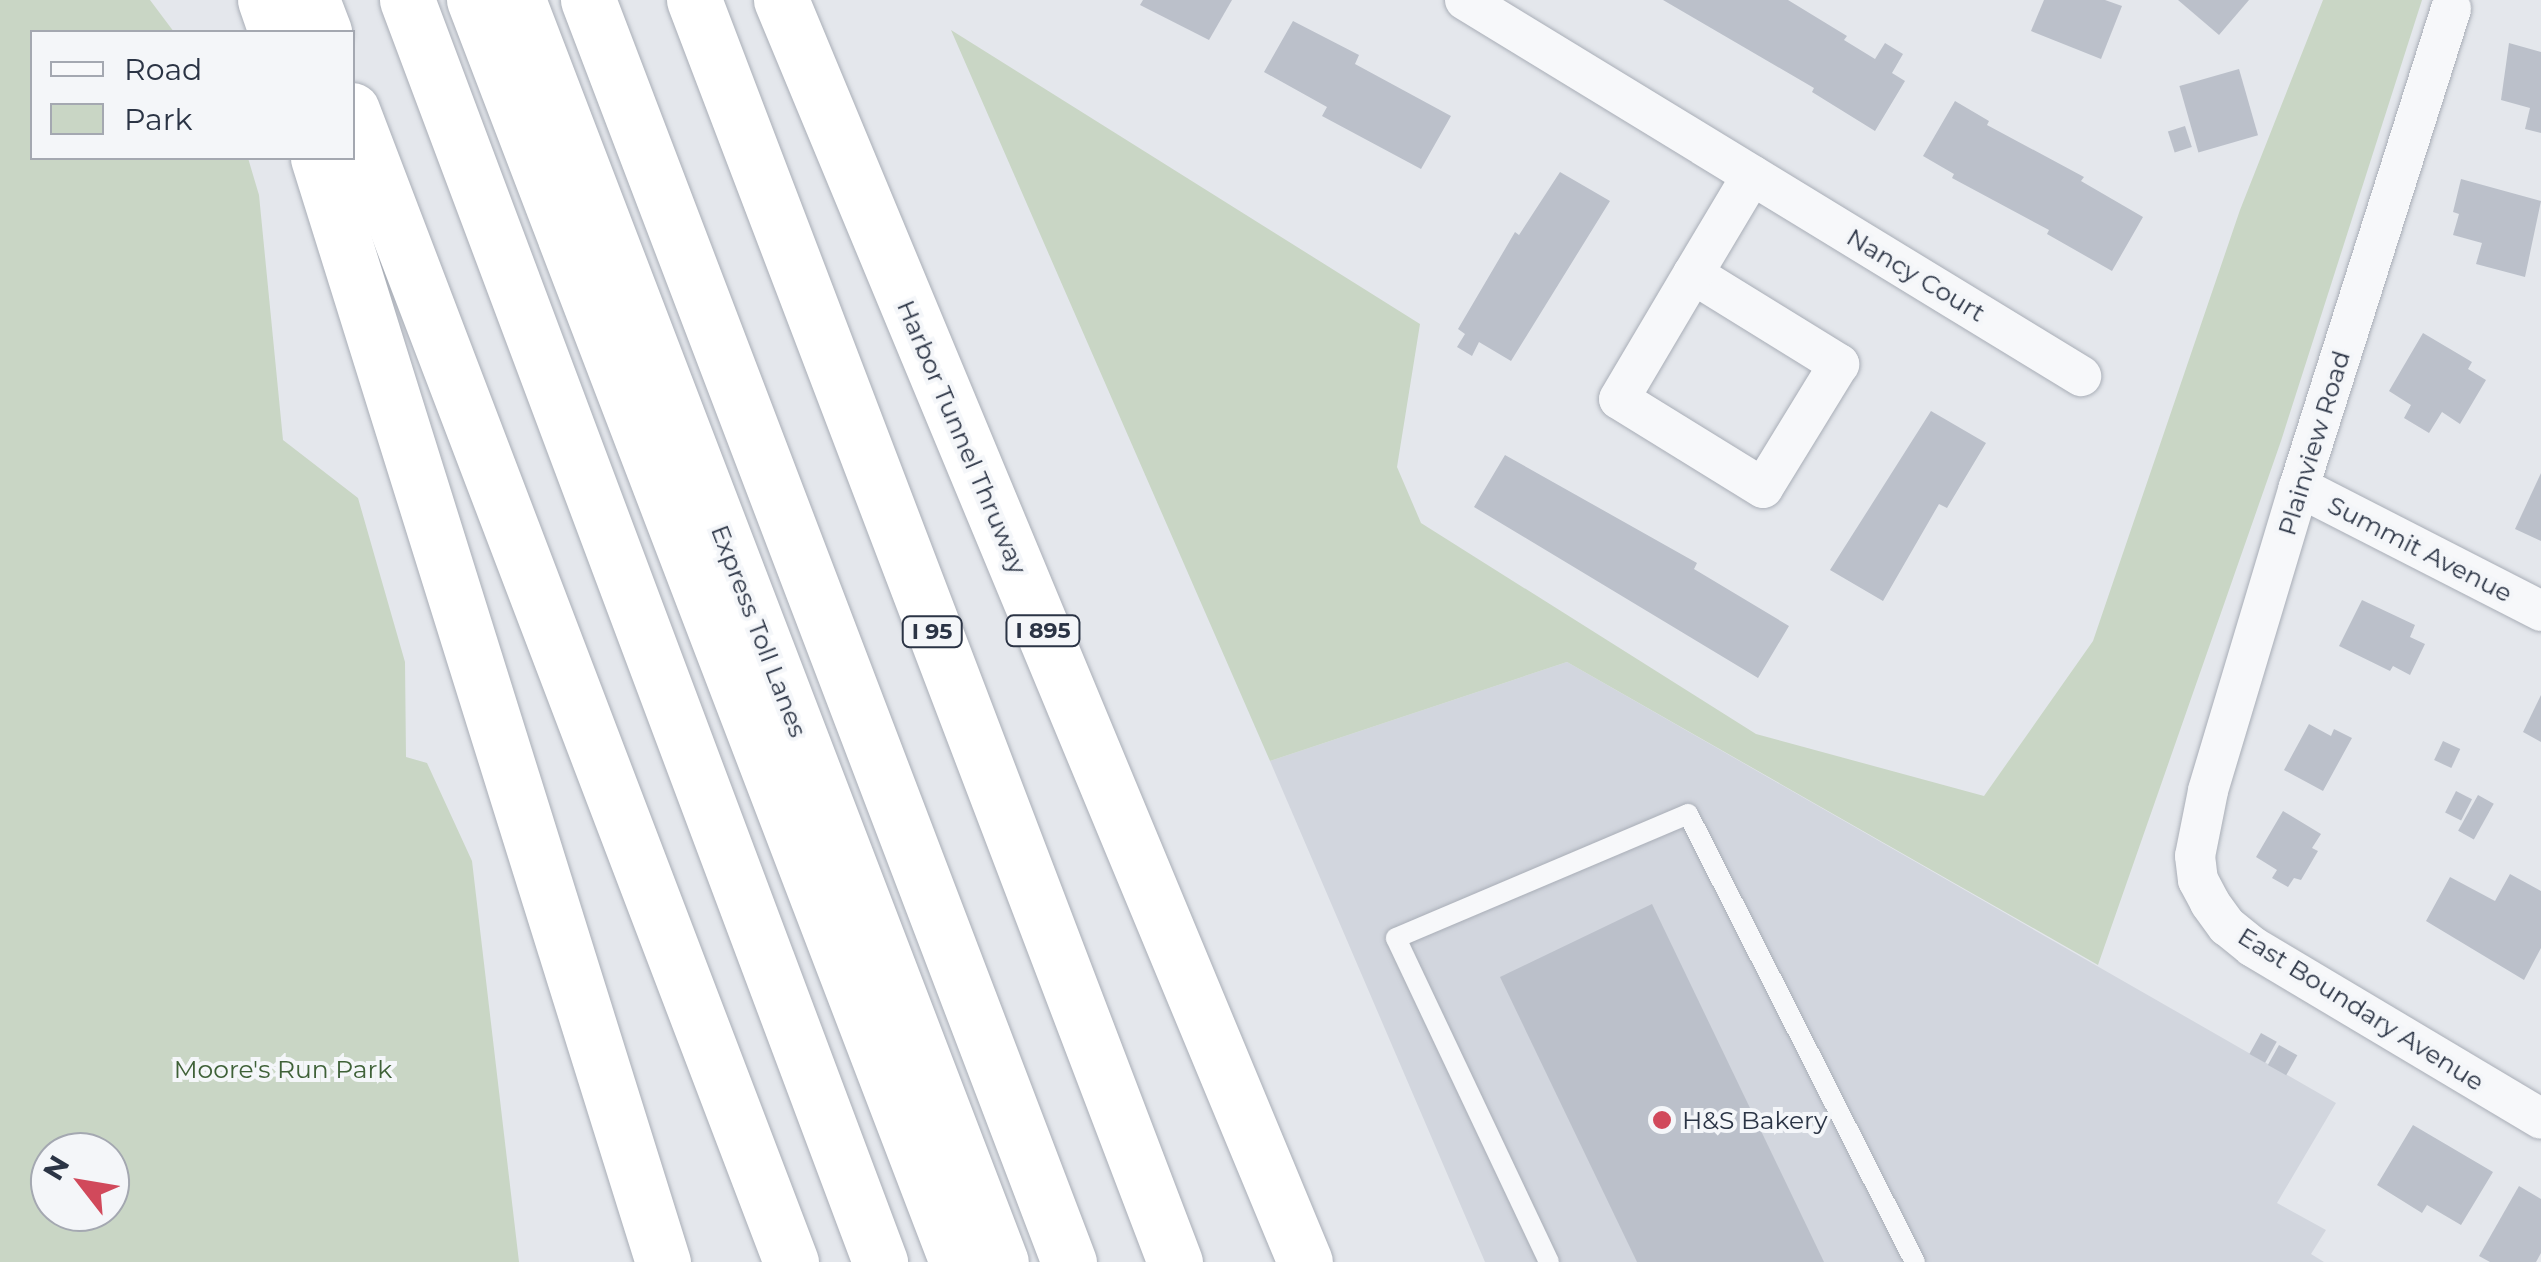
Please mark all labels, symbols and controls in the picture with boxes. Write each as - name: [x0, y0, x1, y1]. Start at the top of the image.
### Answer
- legend: [30, 30, 355, 160]
- text: Road: [124, 51, 202, 88]
- text: Park: [124, 101, 193, 138]
- street label: Nancy Court: [1841, 222, 1991, 328]
- street label: Harbor Tunnel Thruway: [891, 296, 1033, 578]
- street label: Plainview Road: [2272, 347, 2356, 539]
- street label: Summit Avenue: [2323, 490, 2517, 608]
- street label: Express Toll Lanes: [705, 521, 813, 741]
- road number: I 895: [1003, 614, 1083, 648]
- road number: I 95: [900, 615, 964, 649]
- street label: East Boundary Avenue: [2232, 921, 2490, 1097]
- park label: Moore's Run Park: [174, 1054, 392, 1084]
- place label: H&S Bakery: [1682, 1105, 1828, 1135]
- marker: H&S Bakery: [1651, 1109, 1673, 1131]
- north arrow: [30, 1132, 130, 1232]
- text: N: [36, 1149, 76, 1186]

